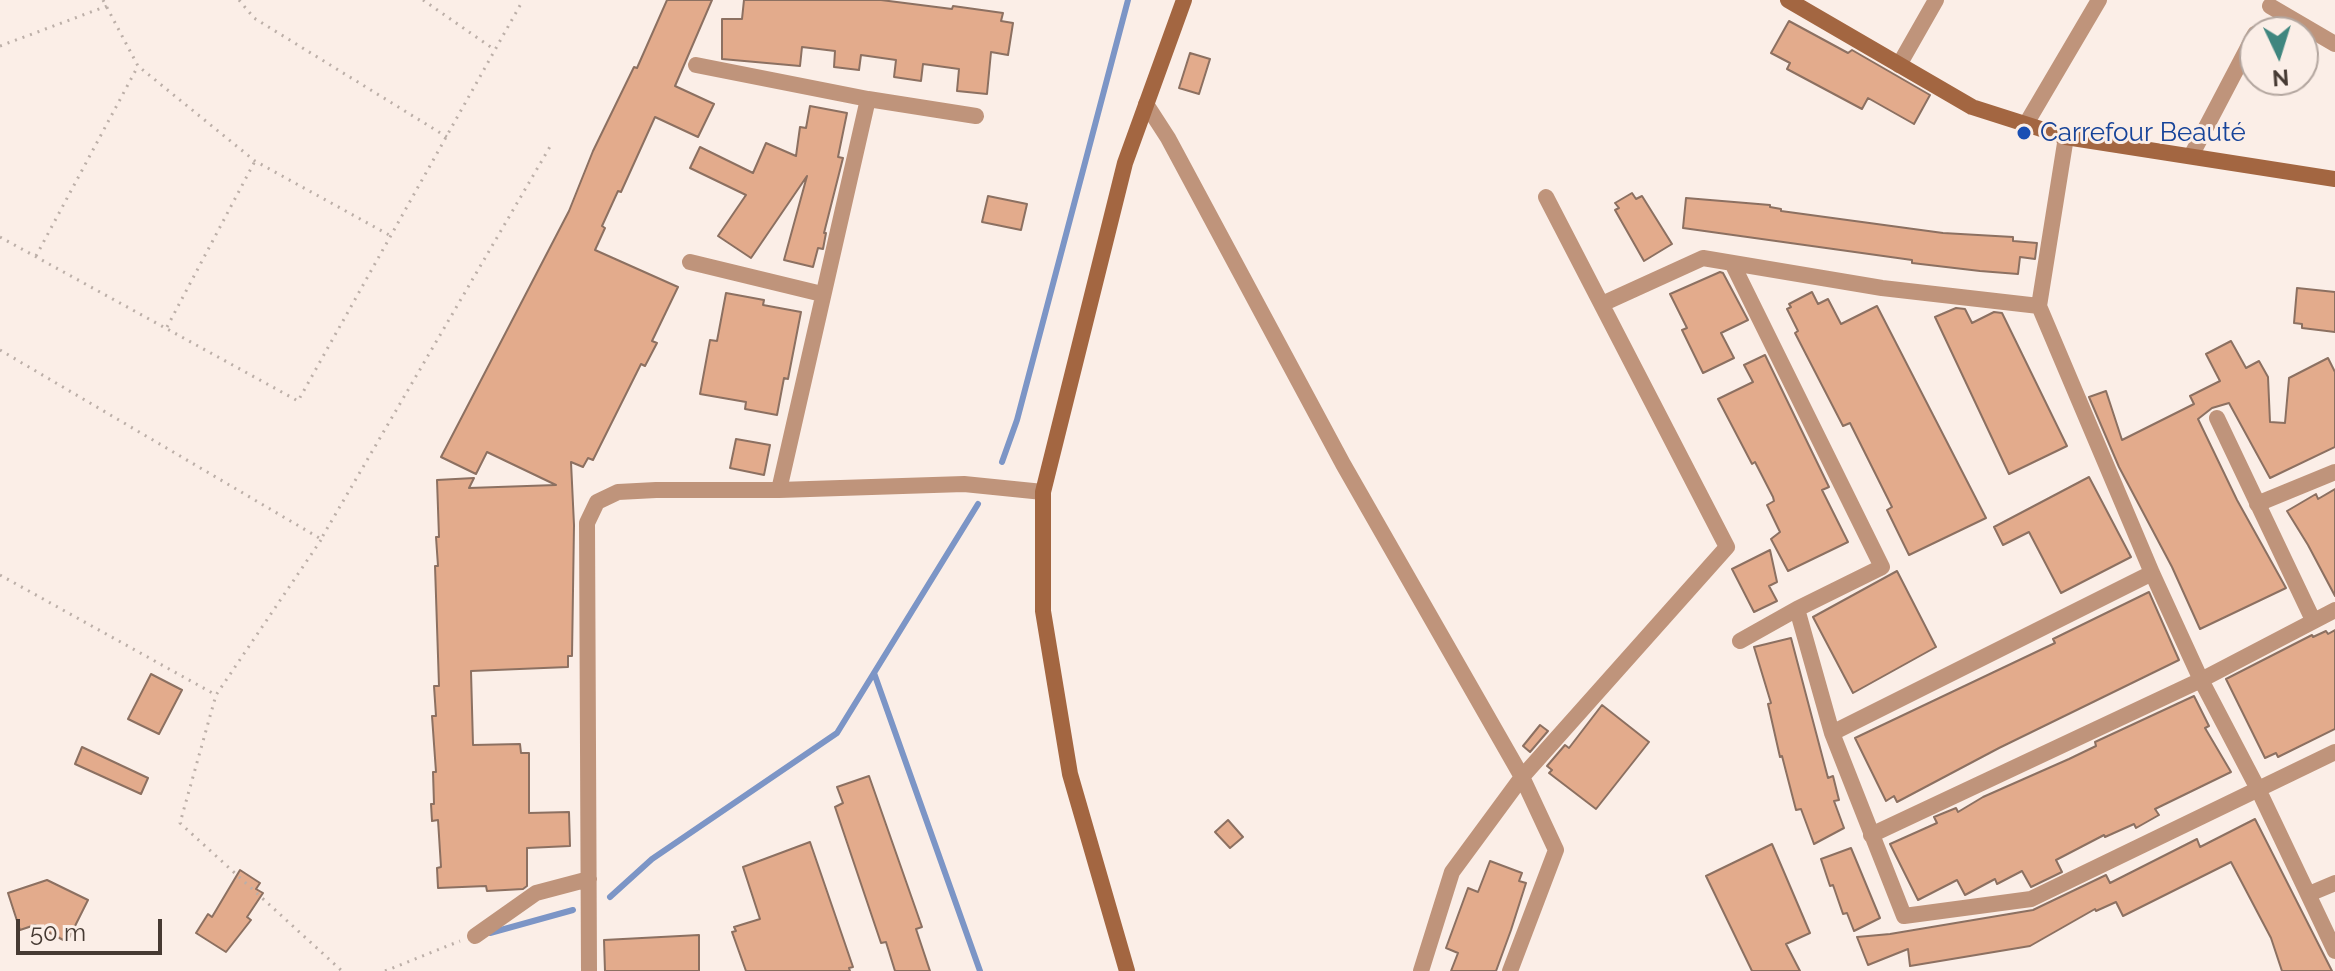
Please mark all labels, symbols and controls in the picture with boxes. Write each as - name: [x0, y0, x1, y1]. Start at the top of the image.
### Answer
- north arrow: [2239, 16, 2319, 96]
- text: N: [2271, 64, 2290, 92]
- place label: Carrefour Beauté: [2040, 117, 2246, 149]
- marker: Carrefour Beauté: [2015, 124, 2033, 142]
- scale bar: [20, 903, 166, 953]
- text: 50 m: [30, 918, 86, 947]

